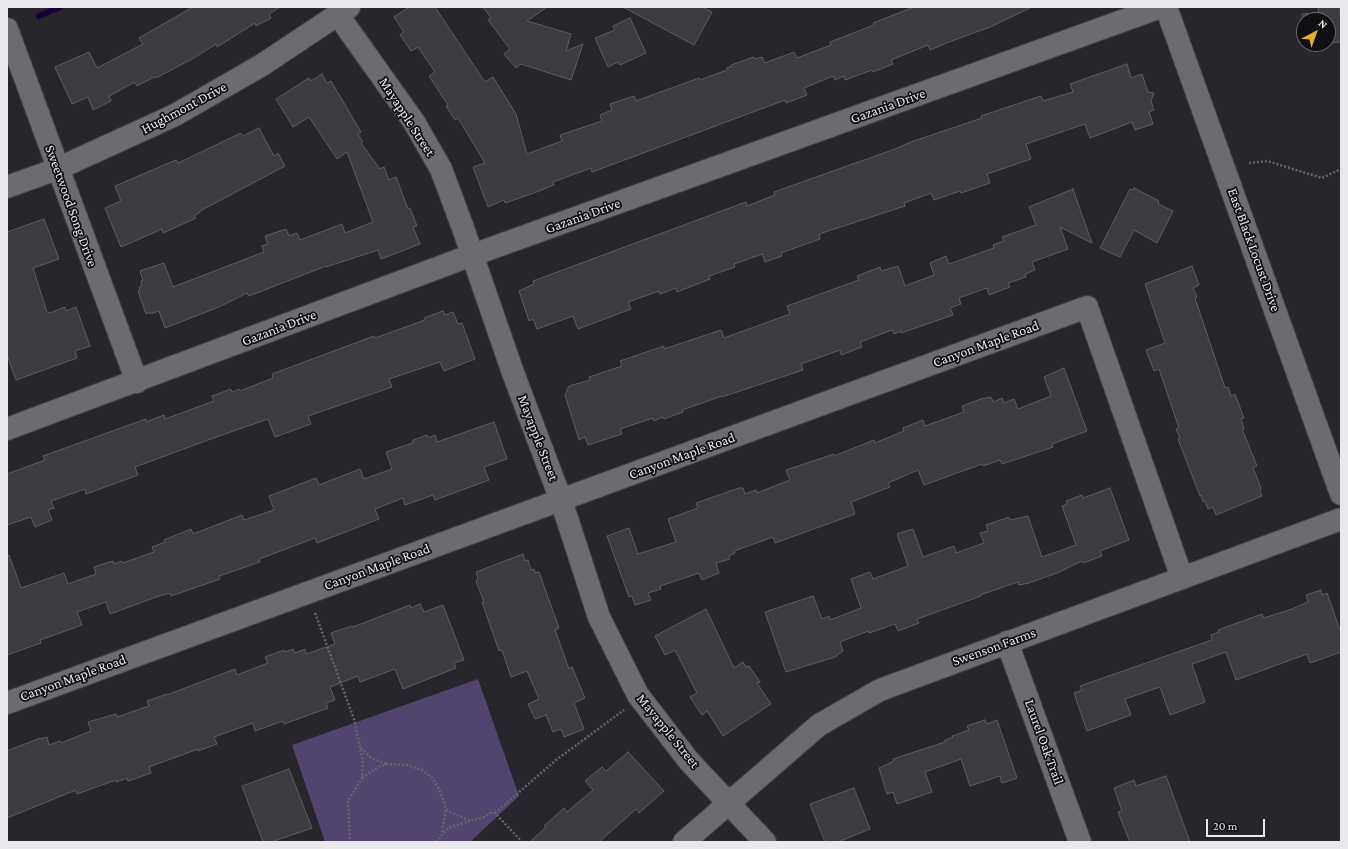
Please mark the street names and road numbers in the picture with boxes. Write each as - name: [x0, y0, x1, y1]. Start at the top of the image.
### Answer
- street label: Mayapple Street: [375, 74, 439, 160]
- street label: Hughmont Drive: [138, 78, 230, 138]
- street label: Gazania Drive: [848, 85, 928, 127]
- street label: Sweetwood Song Drive: [41, 143, 101, 269]
- street label: East Black Locust Drive: [1224, 186, 1284, 314]
- street label: Gazania Drive: [543, 195, 623, 237]
- street label: Gazania Drive: [239, 306, 319, 350]
- street label: Canyon Maple Road: [931, 317, 1041, 371]
- street label: Mayapple Street: [514, 393, 562, 483]
- street label: Canyon Maple Road: [627, 429, 737, 483]
- street label: Canyon Maple Road: [322, 540, 432, 594]
- street label: Swenson Farms: [950, 624, 1038, 670]
- street label: Canyon Maple Road: [18, 651, 128, 705]
- street label: Mayapple Street: [633, 690, 703, 772]
- street label: Laurel Oak Trail: [1021, 697, 1067, 787]

